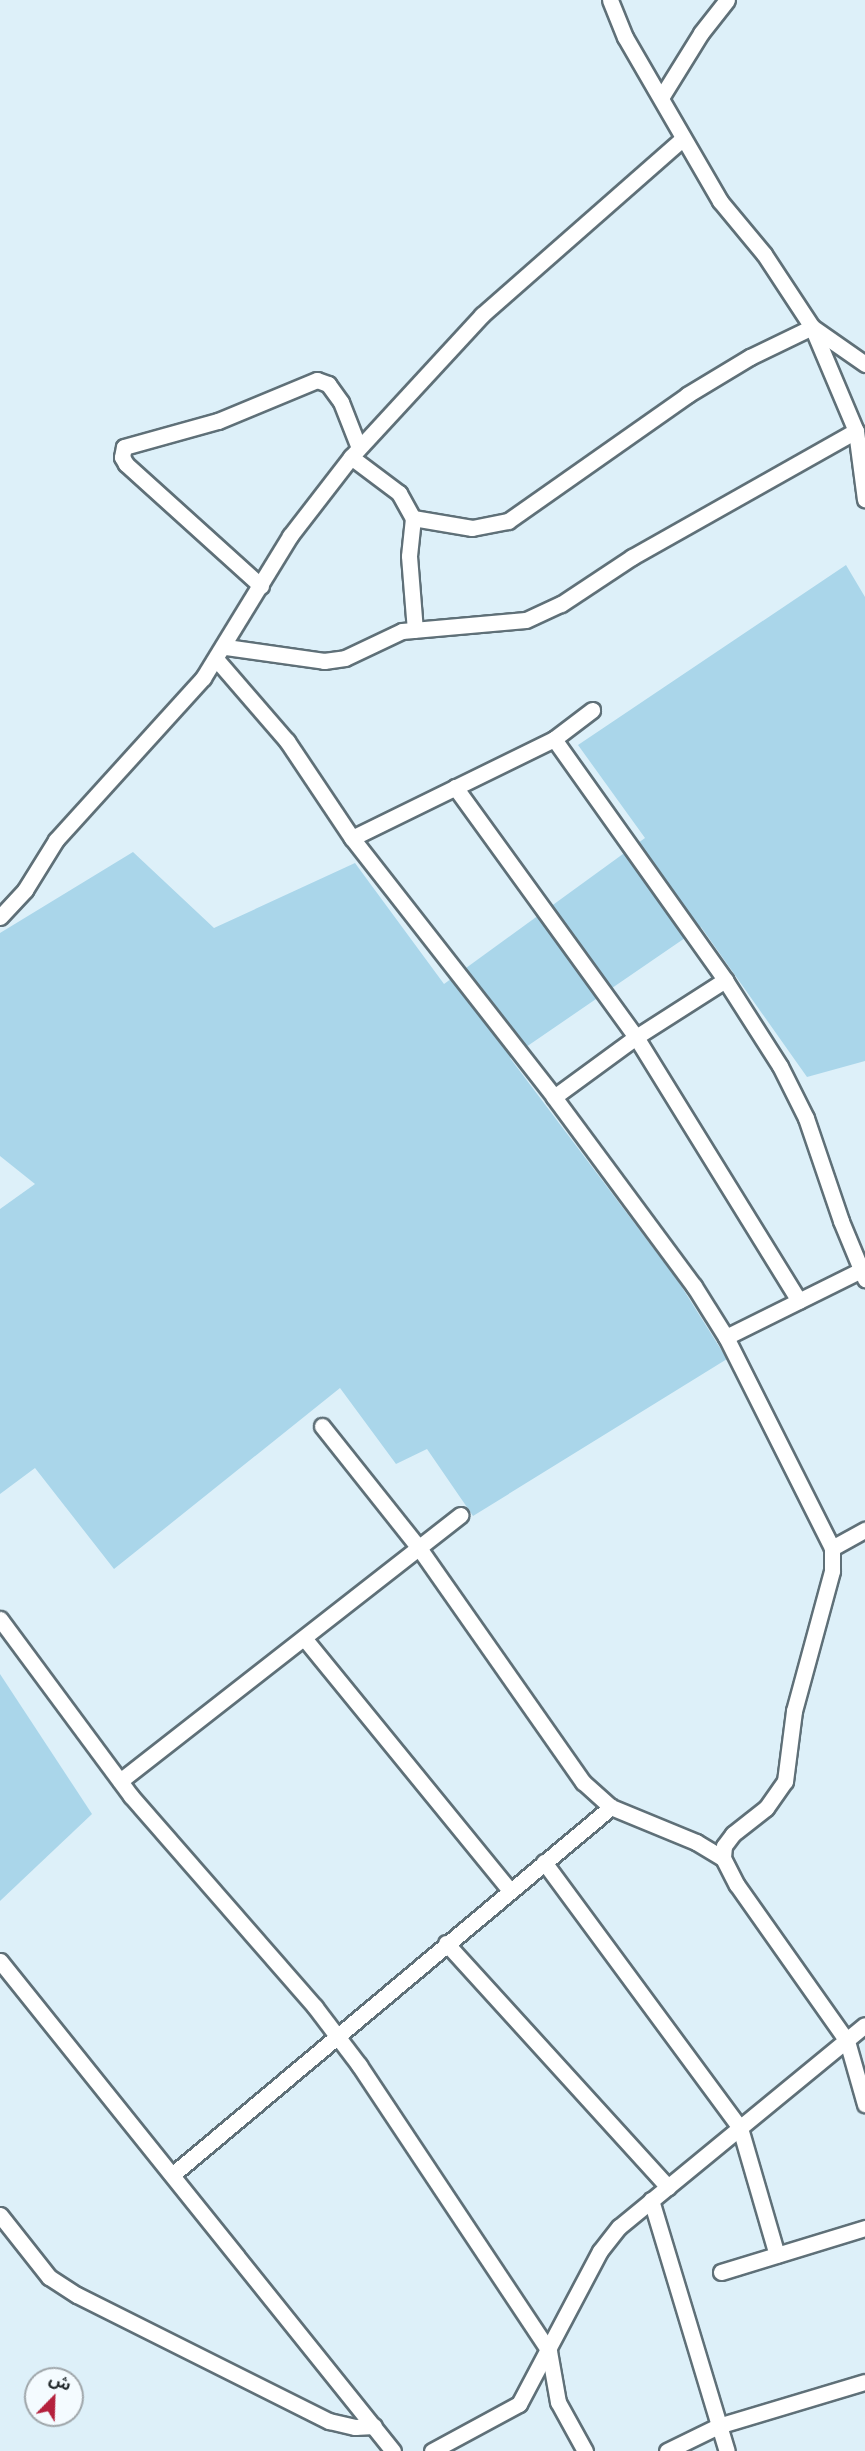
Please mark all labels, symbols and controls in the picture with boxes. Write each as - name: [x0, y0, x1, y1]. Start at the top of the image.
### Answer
- north arrow: [24, 2367, 84, 2427]
- text: ش: [47, 2369, 74, 2395]

